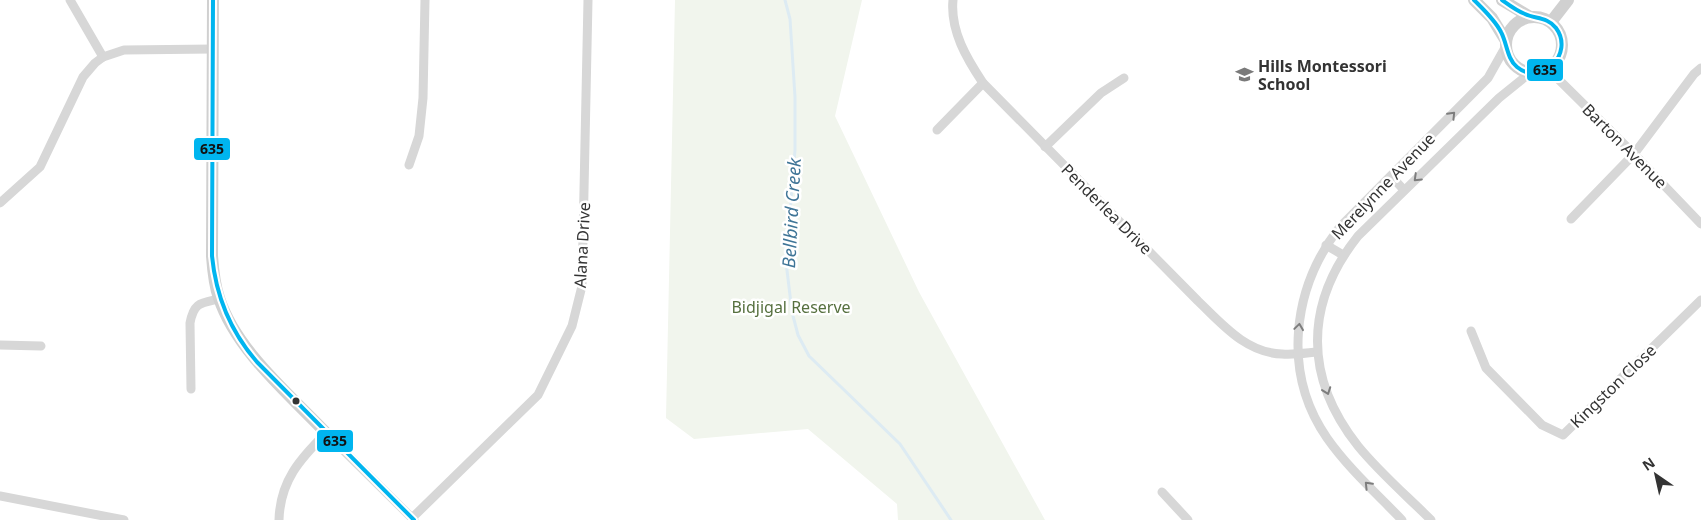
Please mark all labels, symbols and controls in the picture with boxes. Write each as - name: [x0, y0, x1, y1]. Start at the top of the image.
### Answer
- place label: Hills Montessori School: [1258, 55, 1387, 95]
- line badge: 635: [1526, 58, 1564, 82]
- text: 635: [1533, 60, 1557, 79]
- school or university icon: Hills Montessori School: [1234, 65, 1254, 85]
- street label: Barton Avenue: [1578, 99, 1672, 193]
- one-way arrow: [1446, 112, 1455, 121]
- street label: Merelynne Avenue: [1326, 128, 1440, 244]
- line badge: 635: [193, 137, 231, 161]
- text: 635: [200, 139, 224, 158]
- water label: Bellbird Creek: [776, 156, 806, 269]
- street label: Penderlea Drive: [1057, 159, 1157, 259]
- one-way arrow: [1414, 172, 1423, 181]
- street label: Alana Drive: [569, 202, 595, 288]
- park label: Bidjigal Reserve: [731, 296, 851, 318]
- one-way arrow: [1293, 322, 1303, 331]
- street label: Kingston Close: [1565, 339, 1661, 433]
- one-way arrow: [1321, 386, 1331, 395]
- unlabelled marker: [291, 396, 301, 406]
- line badge: 635: [316, 429, 354, 453]
- text: 635: [323, 431, 347, 450]
- north arrow: [1631, 450, 1681, 500]
- text: N: [1638, 453, 1658, 475]
- one-way arrow: [1365, 482, 1374, 491]

